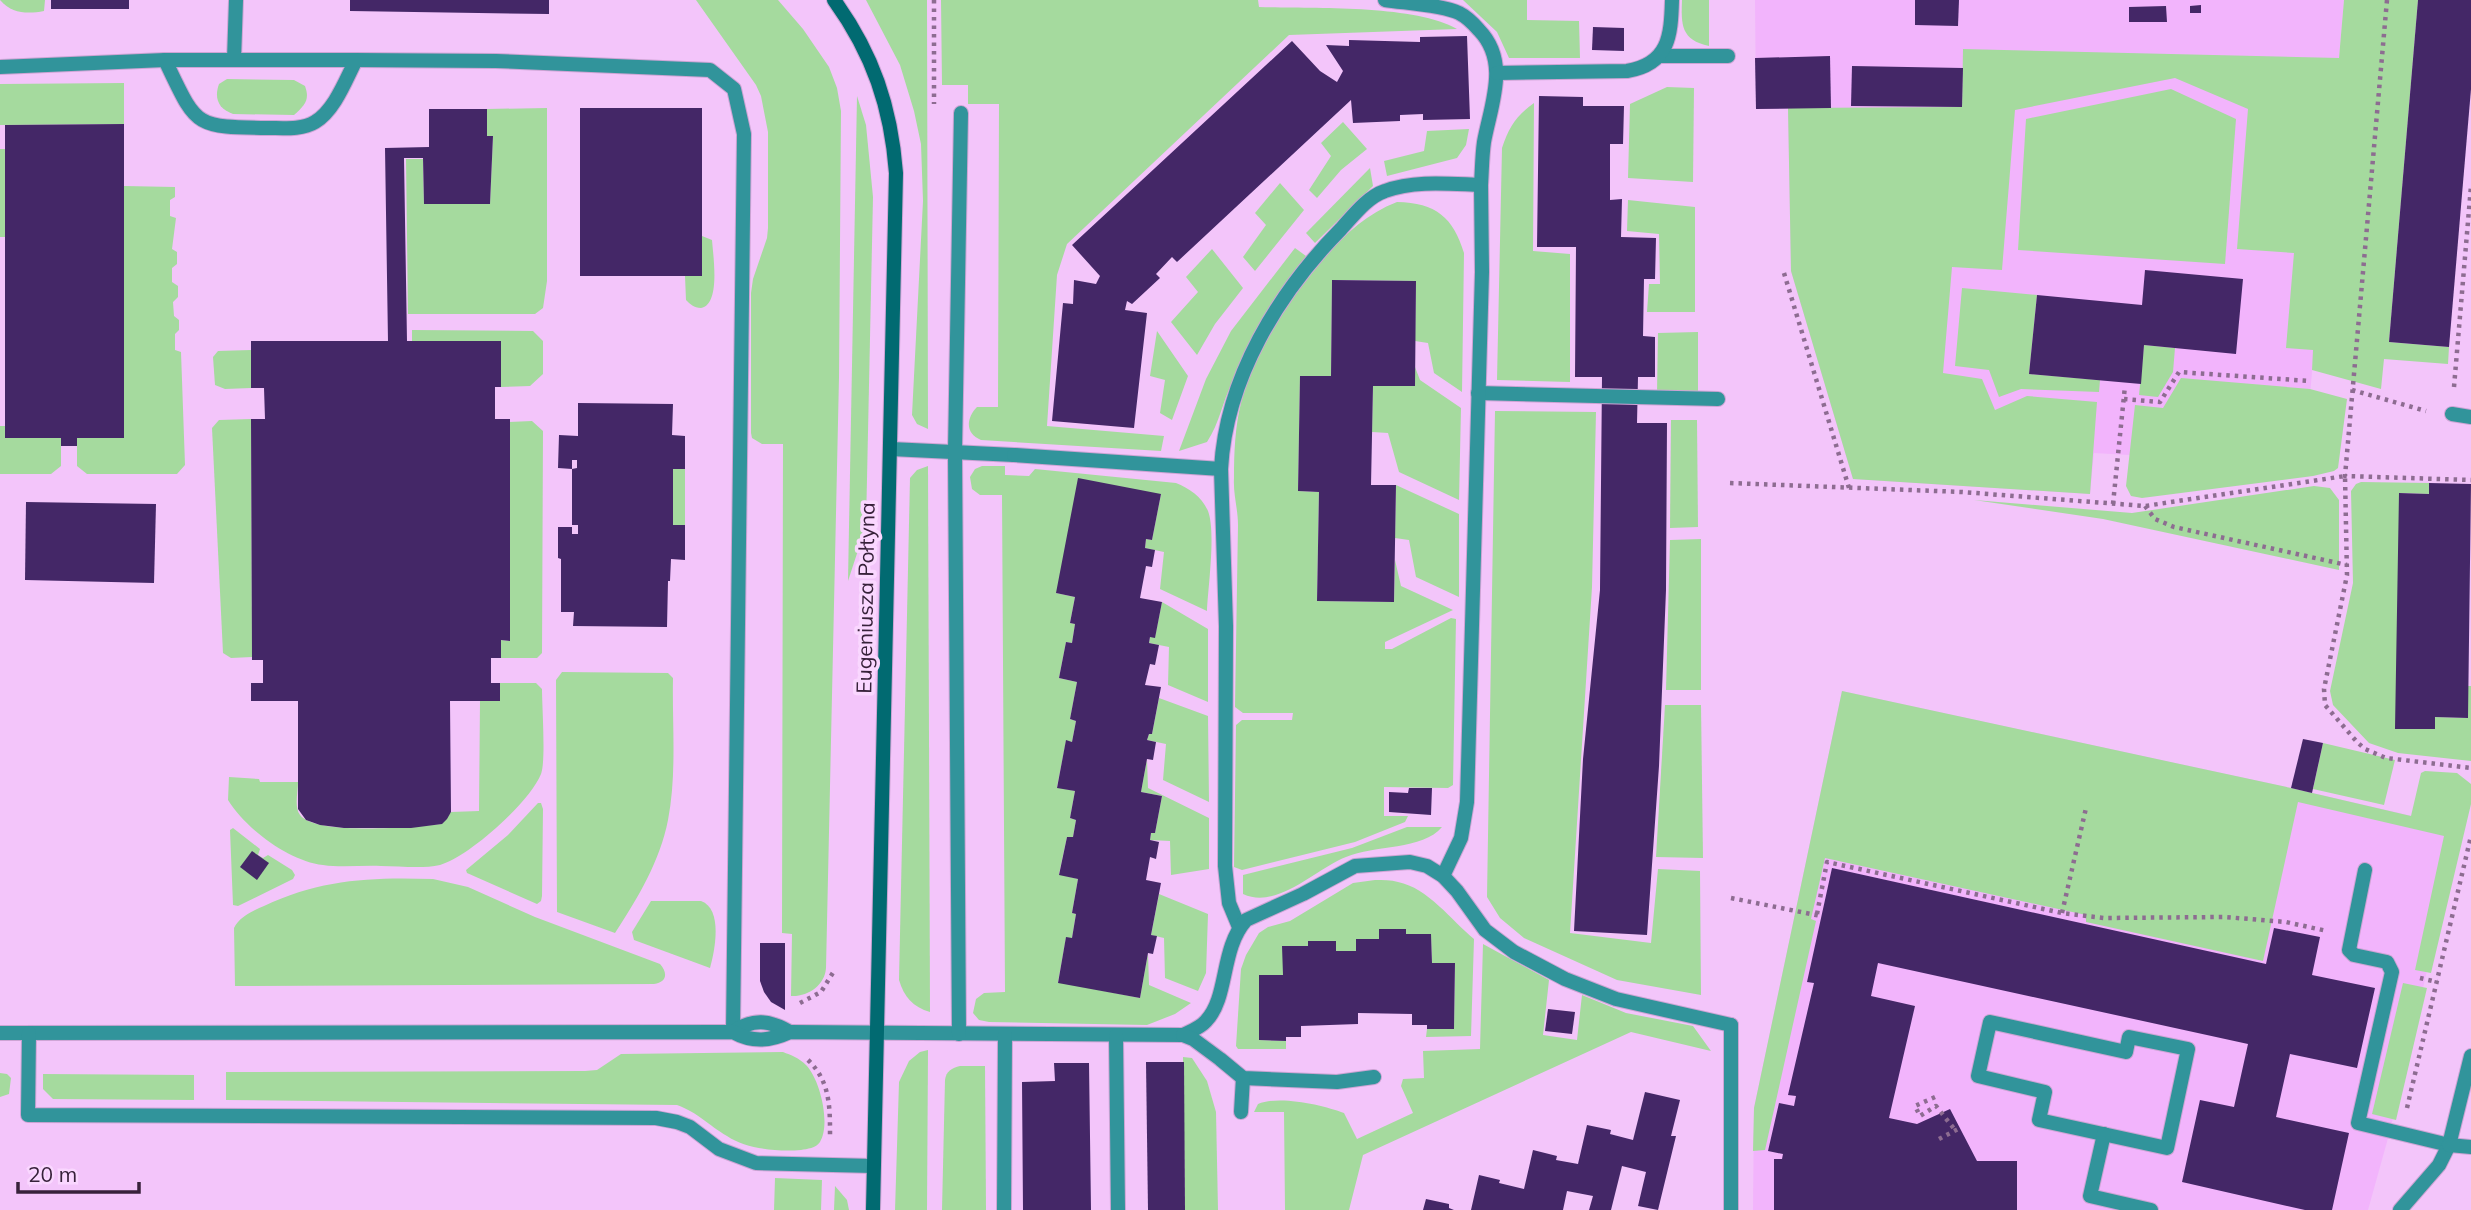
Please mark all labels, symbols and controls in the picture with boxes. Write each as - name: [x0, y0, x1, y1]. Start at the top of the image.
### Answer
- street label: Eugeniusza Połtyna: [850, 502, 880, 694]
- scale bar: [18, 1150, 138, 1194]
- text: 20 m: [28, 1161, 77, 1187]

